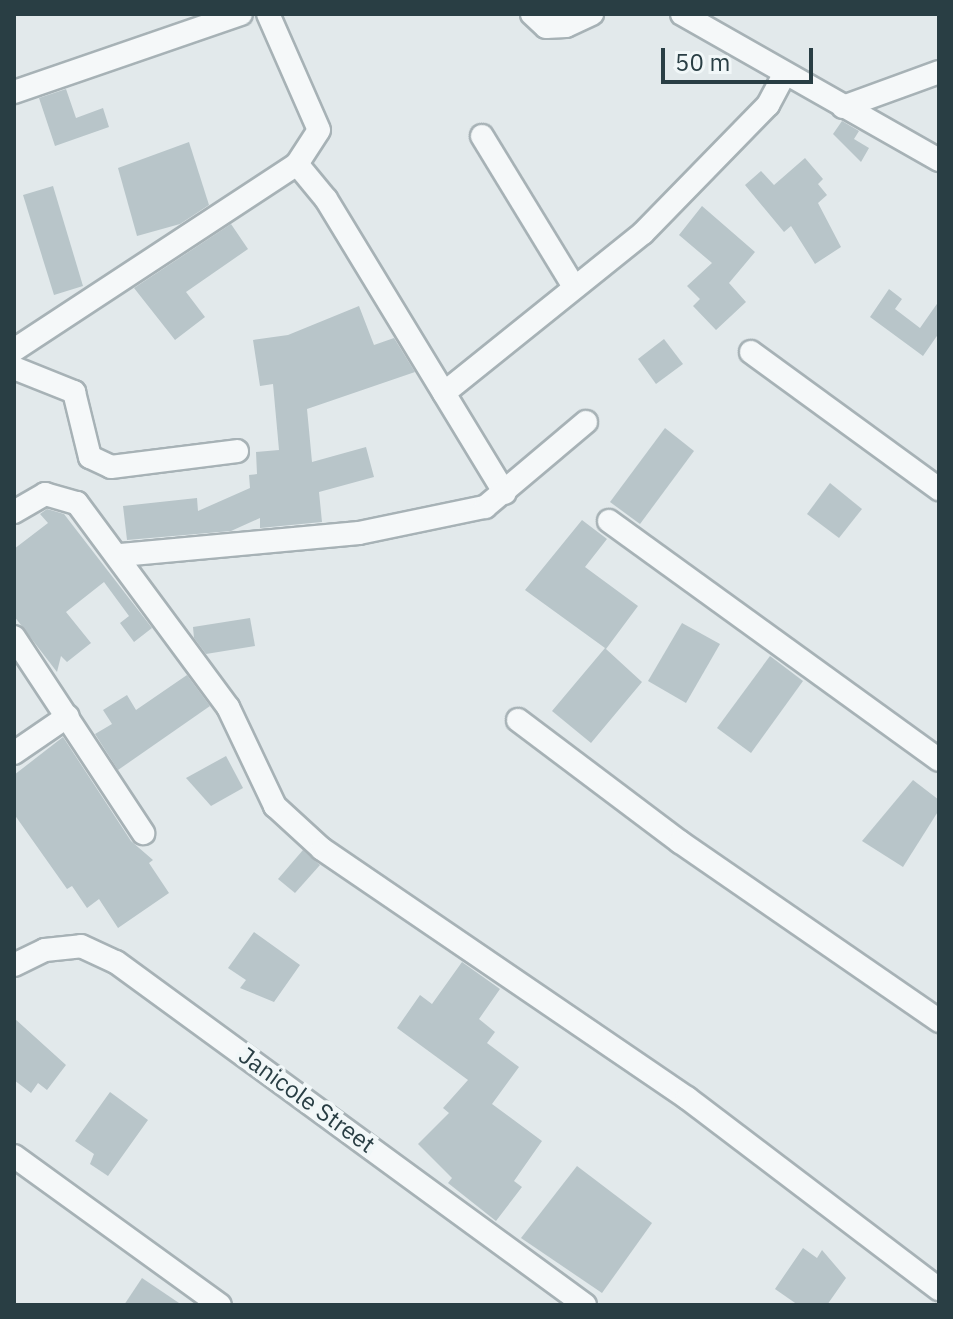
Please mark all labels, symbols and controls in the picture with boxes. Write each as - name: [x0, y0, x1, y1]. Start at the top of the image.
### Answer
- scale bar: [665, 32, 817, 82]
- text: 50 m: [675, 46, 730, 78]
- street label: Janicole Street: [233, 1041, 381, 1159]

